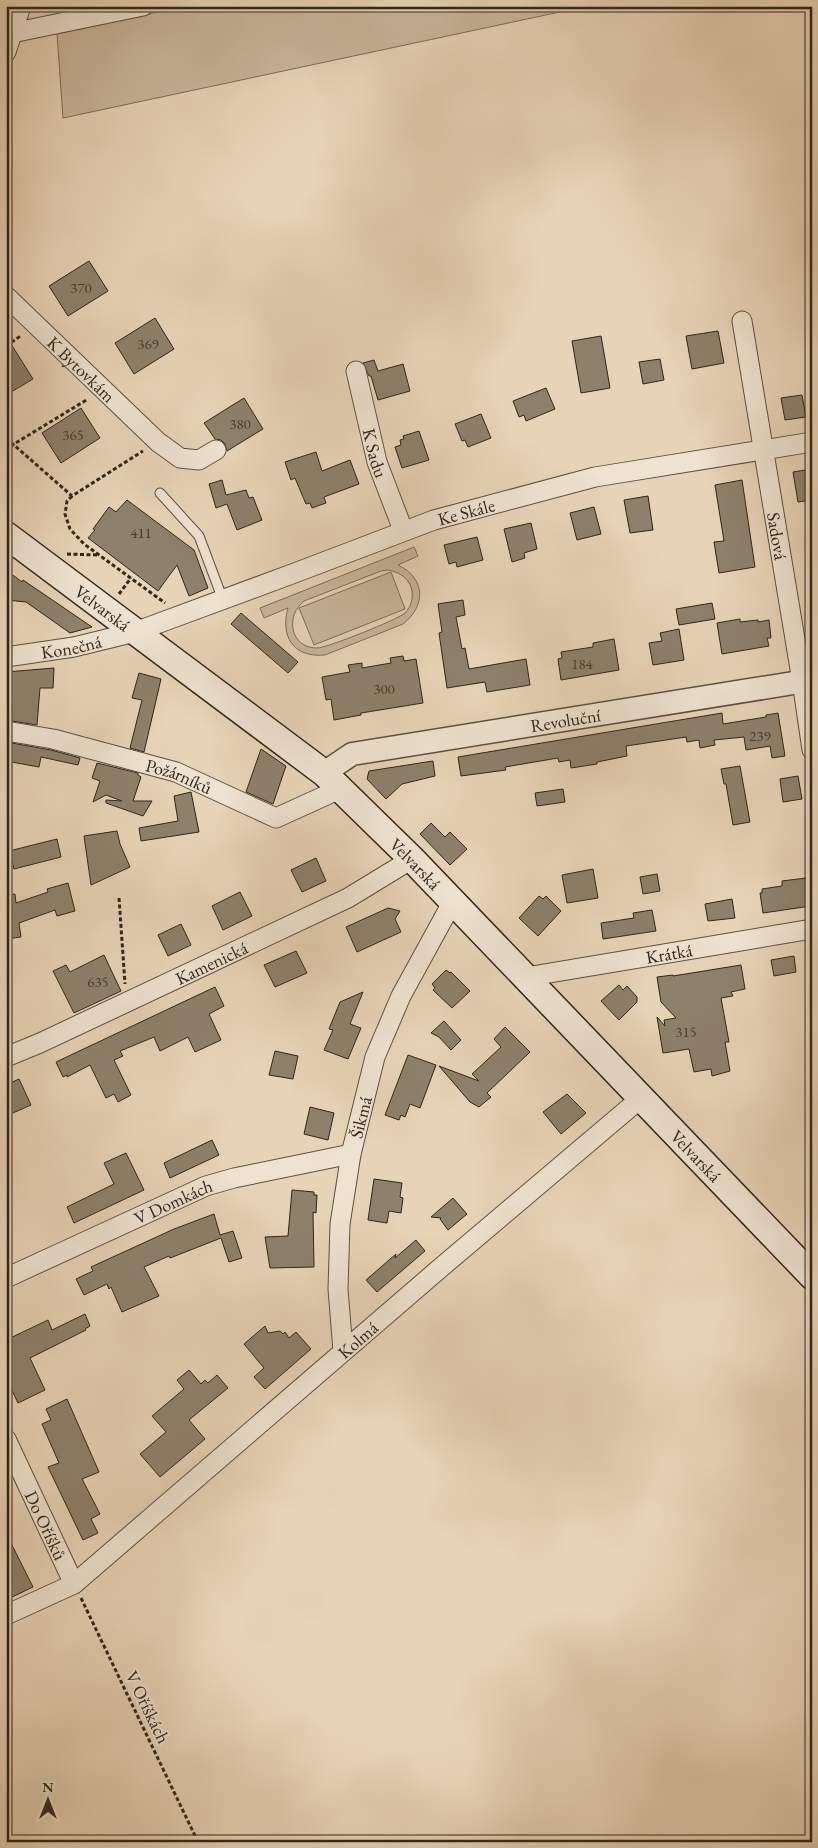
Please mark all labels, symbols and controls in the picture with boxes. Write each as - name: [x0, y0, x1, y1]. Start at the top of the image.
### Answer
- house number: 370: [70, 278, 92, 297]
- street label: K Bytovkám: [43, 331, 121, 407]
- house number: 369: [137, 334, 159, 353]
- house number: 380: [229, 414, 251, 433]
- house number: 365: [62, 425, 84, 444]
- street label: K Sadu: [358, 426, 394, 481]
- street label: Ke Skále: [435, 493, 497, 530]
- street label: Sadová: [763, 510, 793, 562]
- house number: 411: [130, 523, 152, 542]
- street label: Velvarská: [70, 579, 136, 636]
- street label: Konečná: [39, 629, 105, 663]
- house number: 184: [571, 654, 594, 673]
- house number: 300: [373, 679, 395, 698]
- street label: Revoluční: [529, 703, 603, 737]
- house number: 239: [749, 726, 771, 745]
- street label: Požárníků: [143, 753, 216, 799]
- street label: Velvarská: [385, 832, 447, 895]
- street label: Kamenická: [171, 935, 252, 989]
- street label: Krátká: [644, 938, 695, 968]
- house number: 635: [87, 972, 109, 991]
- house number: 315: [675, 1022, 697, 1041]
- street label: Šikmá: [344, 1093, 377, 1141]
- street label: Velvarská: [666, 1124, 727, 1187]
- street label: V Domkách: [130, 1173, 215, 1229]
- street label: Kolmá: [332, 1315, 383, 1363]
- street label: Do Oříšků: [20, 1487, 73, 1564]
- street label: V Oříškách: [121, 1667, 175, 1747]
- north arrow: [22, 1776, 72, 1826]
- text: N: [42, 1778, 54, 1796]

